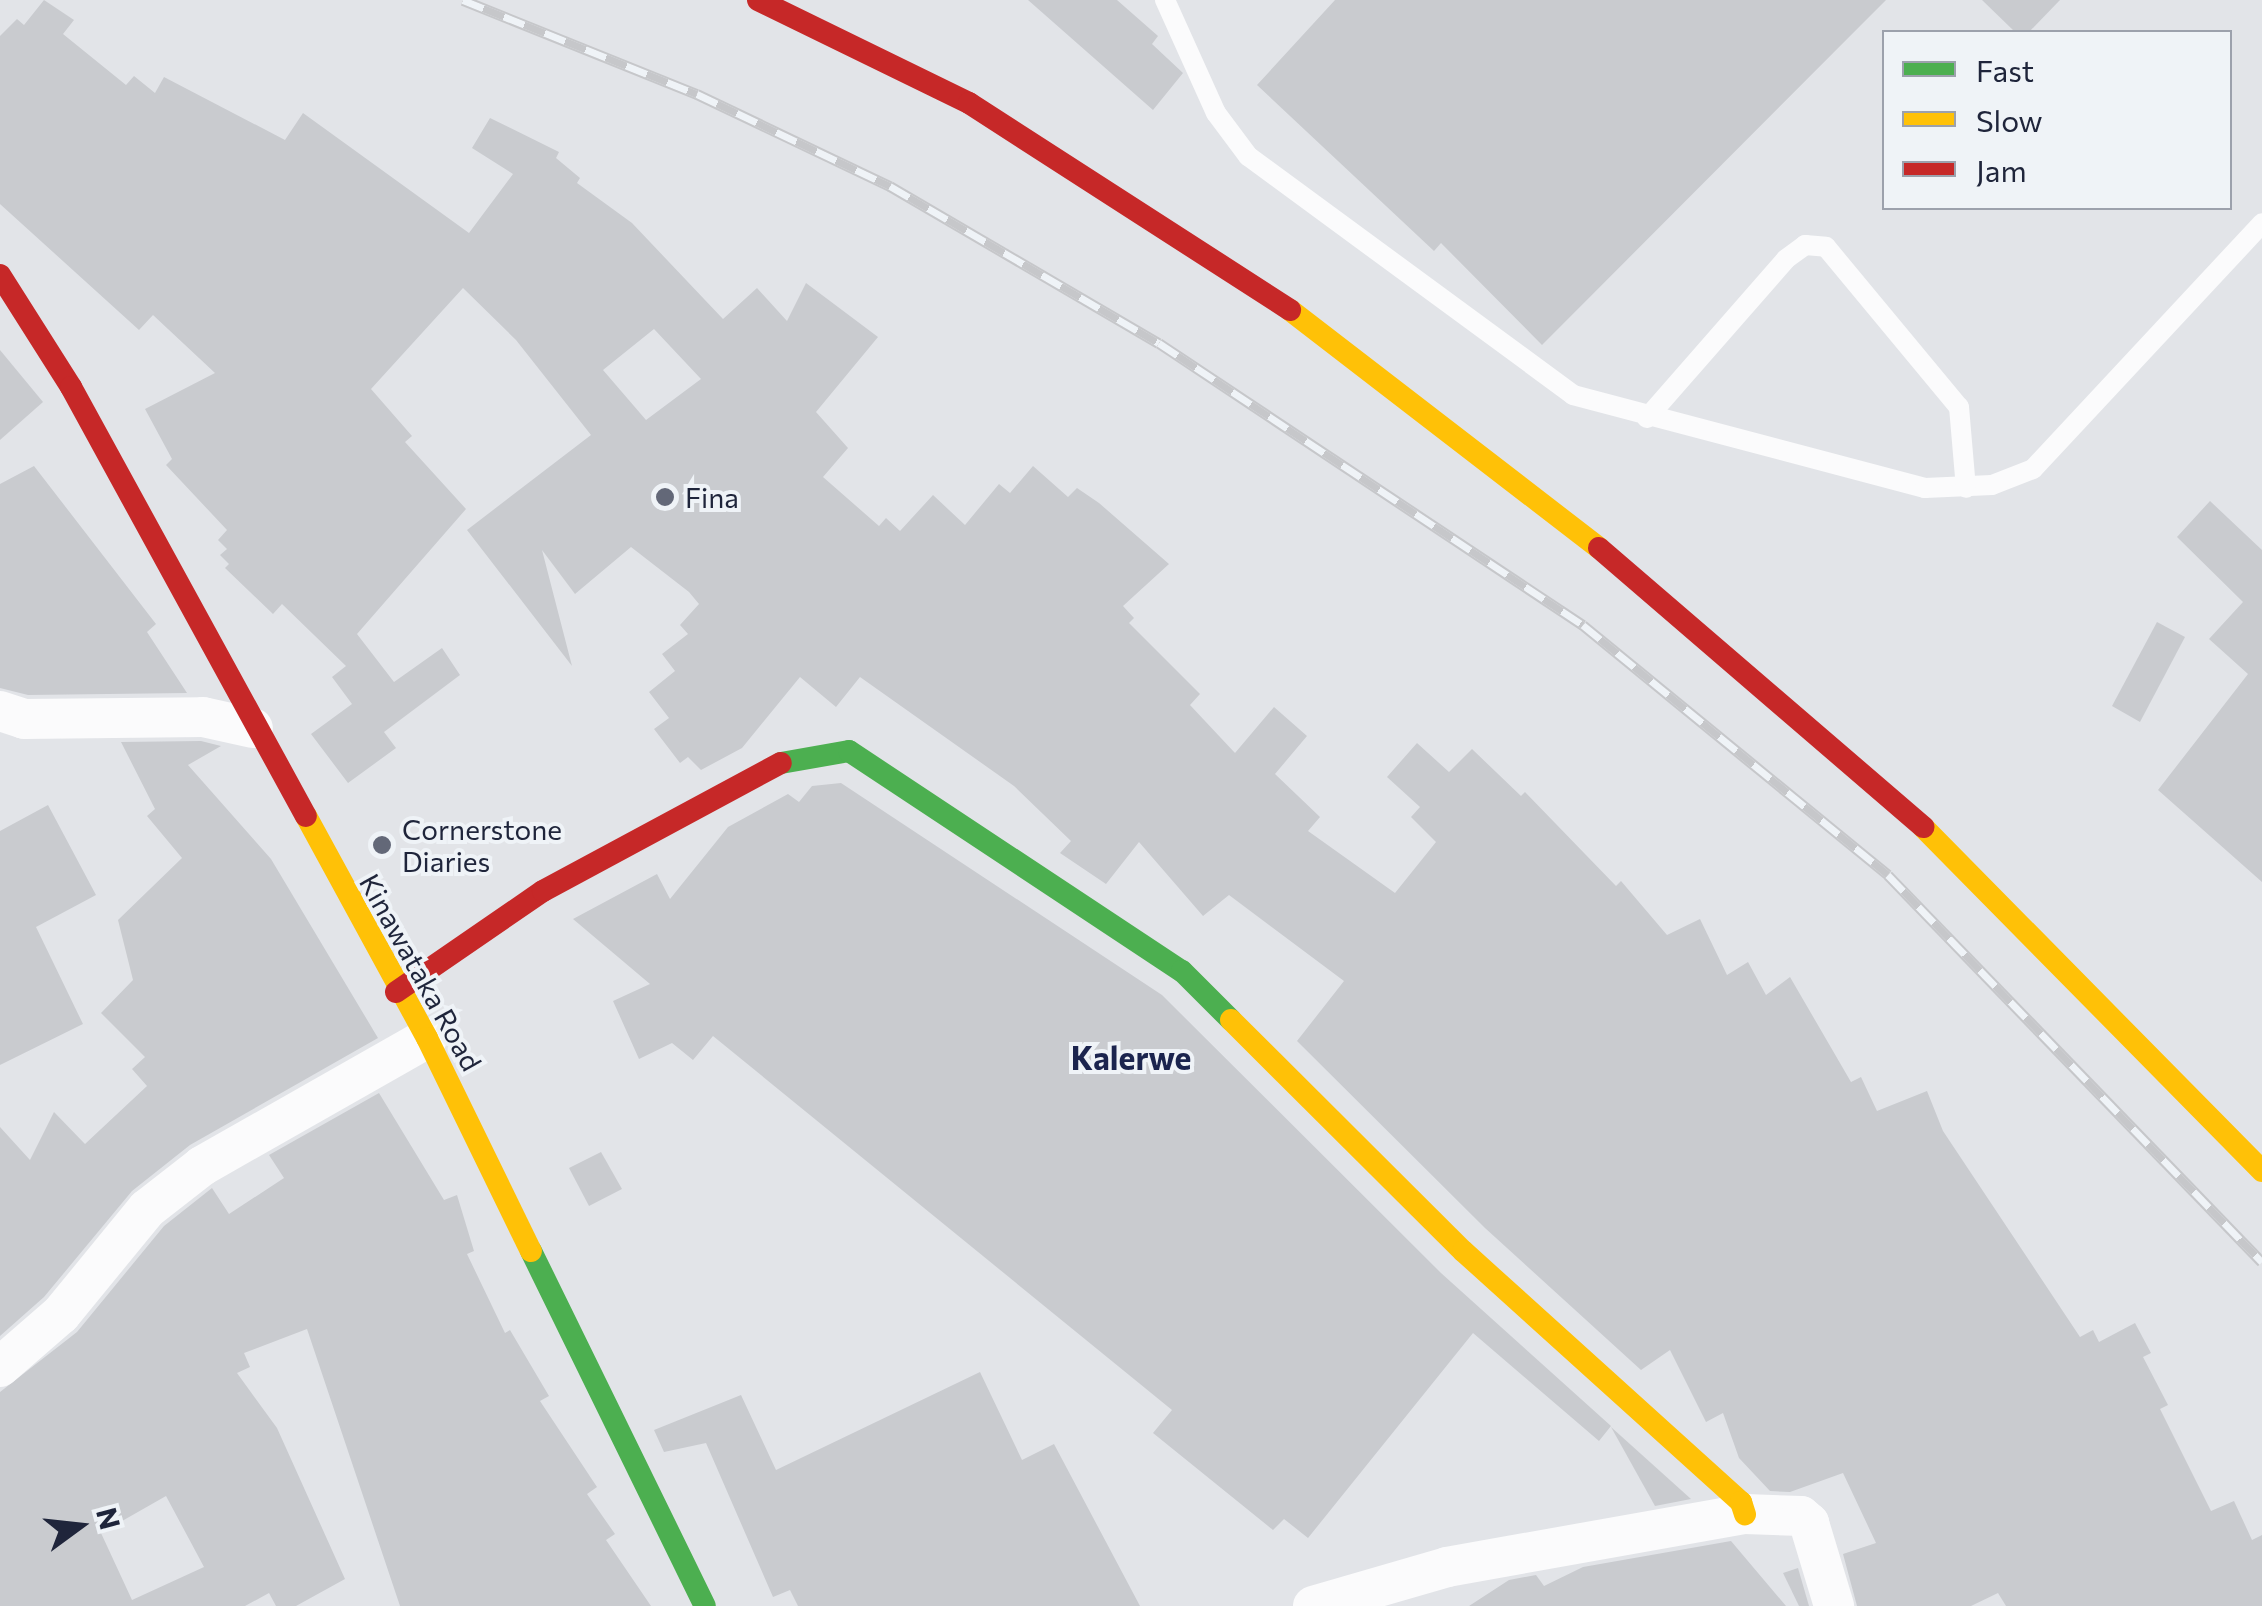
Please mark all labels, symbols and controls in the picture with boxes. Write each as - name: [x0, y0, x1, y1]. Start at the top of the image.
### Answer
- legend: [1882, 30, 2232, 210]
- text: Fast: [1976, 51, 2034, 88]
- text: Slow: [1976, 101, 2043, 138]
- text: Jam: [1976, 151, 2027, 188]
- place label: Fina: [685, 480, 739, 514]
- marker: Fina: [654, 486, 676, 508]
- place label: Cornerstone Diaries: [402, 812, 562, 878]
- marker: Cornerstone Diaries: [371, 834, 393, 856]
- street label: Kinawataka Road: [353, 868, 489, 1076]
- district label: Kalerwe: [1071, 1038, 1191, 1076]
- north arrow: [30, 1476, 130, 1576]
- text: N: [90, 1504, 128, 1533]

